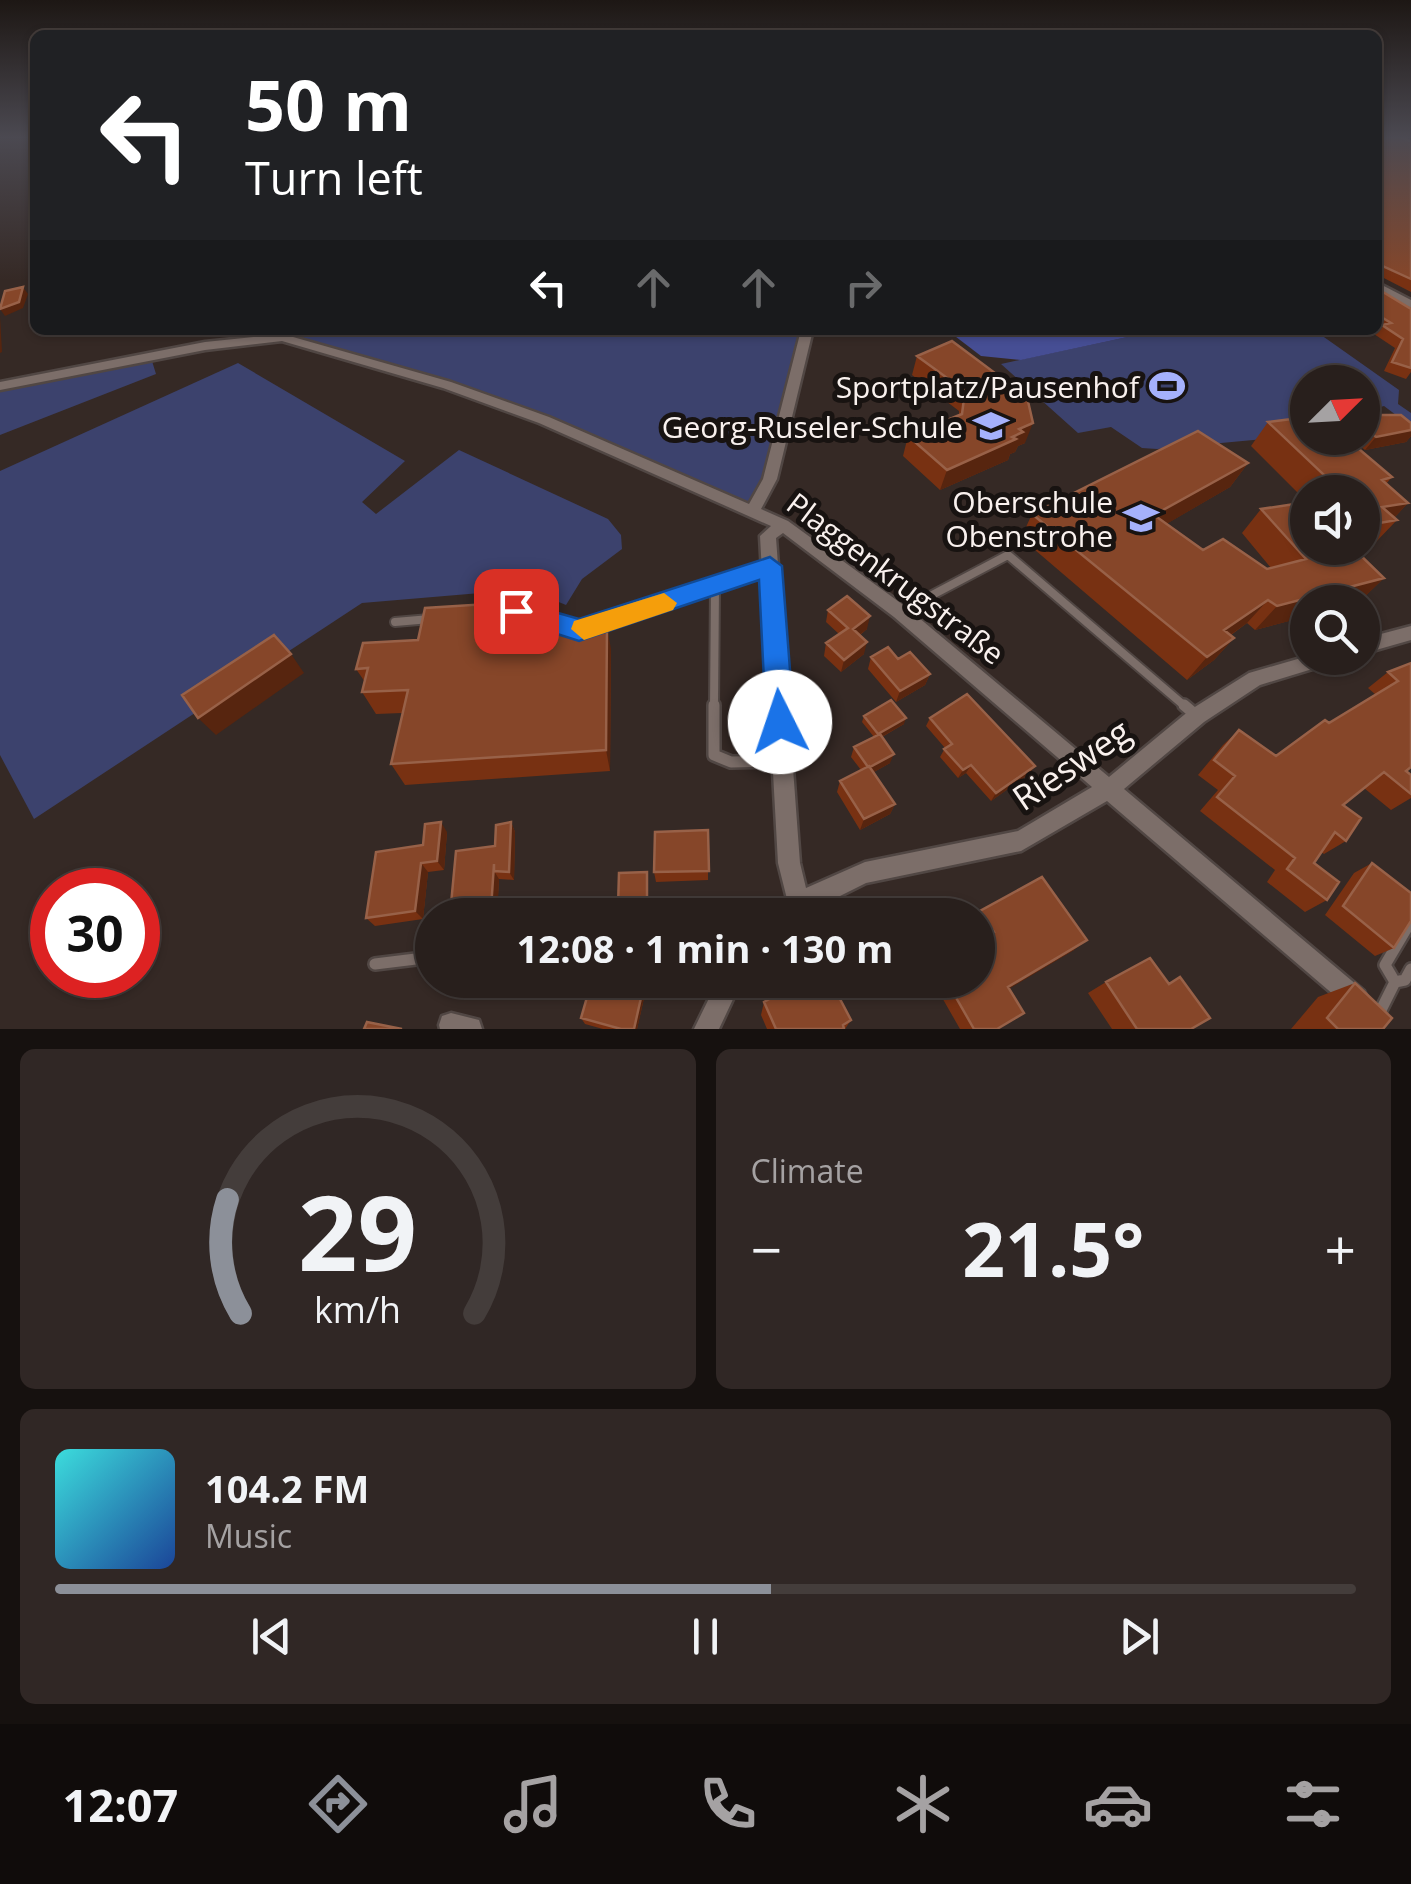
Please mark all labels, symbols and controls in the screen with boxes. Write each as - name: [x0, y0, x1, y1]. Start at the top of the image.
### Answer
- text: 50 m: [245, 56, 412, 152]
- icon: left: [80, 70, 210, 200]
- text: Turn left: [245, 147, 423, 208]
- icon: left: [521, 260, 576, 315]
- icon: ahead: [626, 260, 681, 315]
- icon: ahead: [731, 260, 786, 315]
- icon: right: [836, 260, 891, 315]
- north arrow: [1290, 365, 1380, 455]
- map controls: [1290, 365, 1380, 675]
- place label: Sportplatz/Pausenhof: [836, 366, 1141, 407]
- sports icon: Sportplatz/Pausenhof: [1148, 367, 1186, 405]
- place label: Georg-Ruseler-Schule: [662, 406, 963, 447]
- school or university icon: Georg-Ruseler-Schule: [972, 407, 1010, 445]
- button: sound: [1290, 475, 1380, 565]
- place label: Oberschule Obenstrohe: [946, 481, 1113, 556]
- street label: Plaggenkrugstraße: [779, 483, 1013, 673]
- school or university icon: Oberschule Obenstrohe: [1122, 499, 1160, 537]
- pin: [474, 569, 559, 654]
- icon: arrive: [489, 584, 544, 639]
- button: search: [1290, 585, 1380, 675]
- position arrow: [728, 670, 832, 774]
- street label: Riesweg: [1003, 707, 1139, 821]
- speed limit sign: 30: [30, 868, 160, 998]
- text: 12:08 · 1 min · 130 m: [517, 922, 893, 974]
- text: Climate: [751, 1149, 864, 1192]
- text: 29: [298, 1160, 417, 1301]
- text: 21.5°: [962, 1197, 1144, 1299]
- text: −: [751, 1211, 782, 1286]
- text: +: [1325, 1211, 1356, 1286]
- text: km/h: [314, 1285, 401, 1333]
- text: 104.2 FM: [205, 1462, 369, 1514]
- text: Music: [205, 1514, 292, 1557]
- icon: previous: [244, 1609, 299, 1664]
- icon: pause: [678, 1609, 733, 1664]
- icon: next: [1112, 1609, 1167, 1664]
- icon: directions: [303, 1769, 373, 1839]
- icon: music: [498, 1769, 568, 1839]
- icon: phone: [693, 1769, 763, 1839]
- icon: climate: [888, 1769, 958, 1839]
- icon: car: [1083, 1769, 1153, 1839]
- icon: filters: [1278, 1769, 1348, 1839]
- text: 12:07: [63, 1774, 178, 1835]

